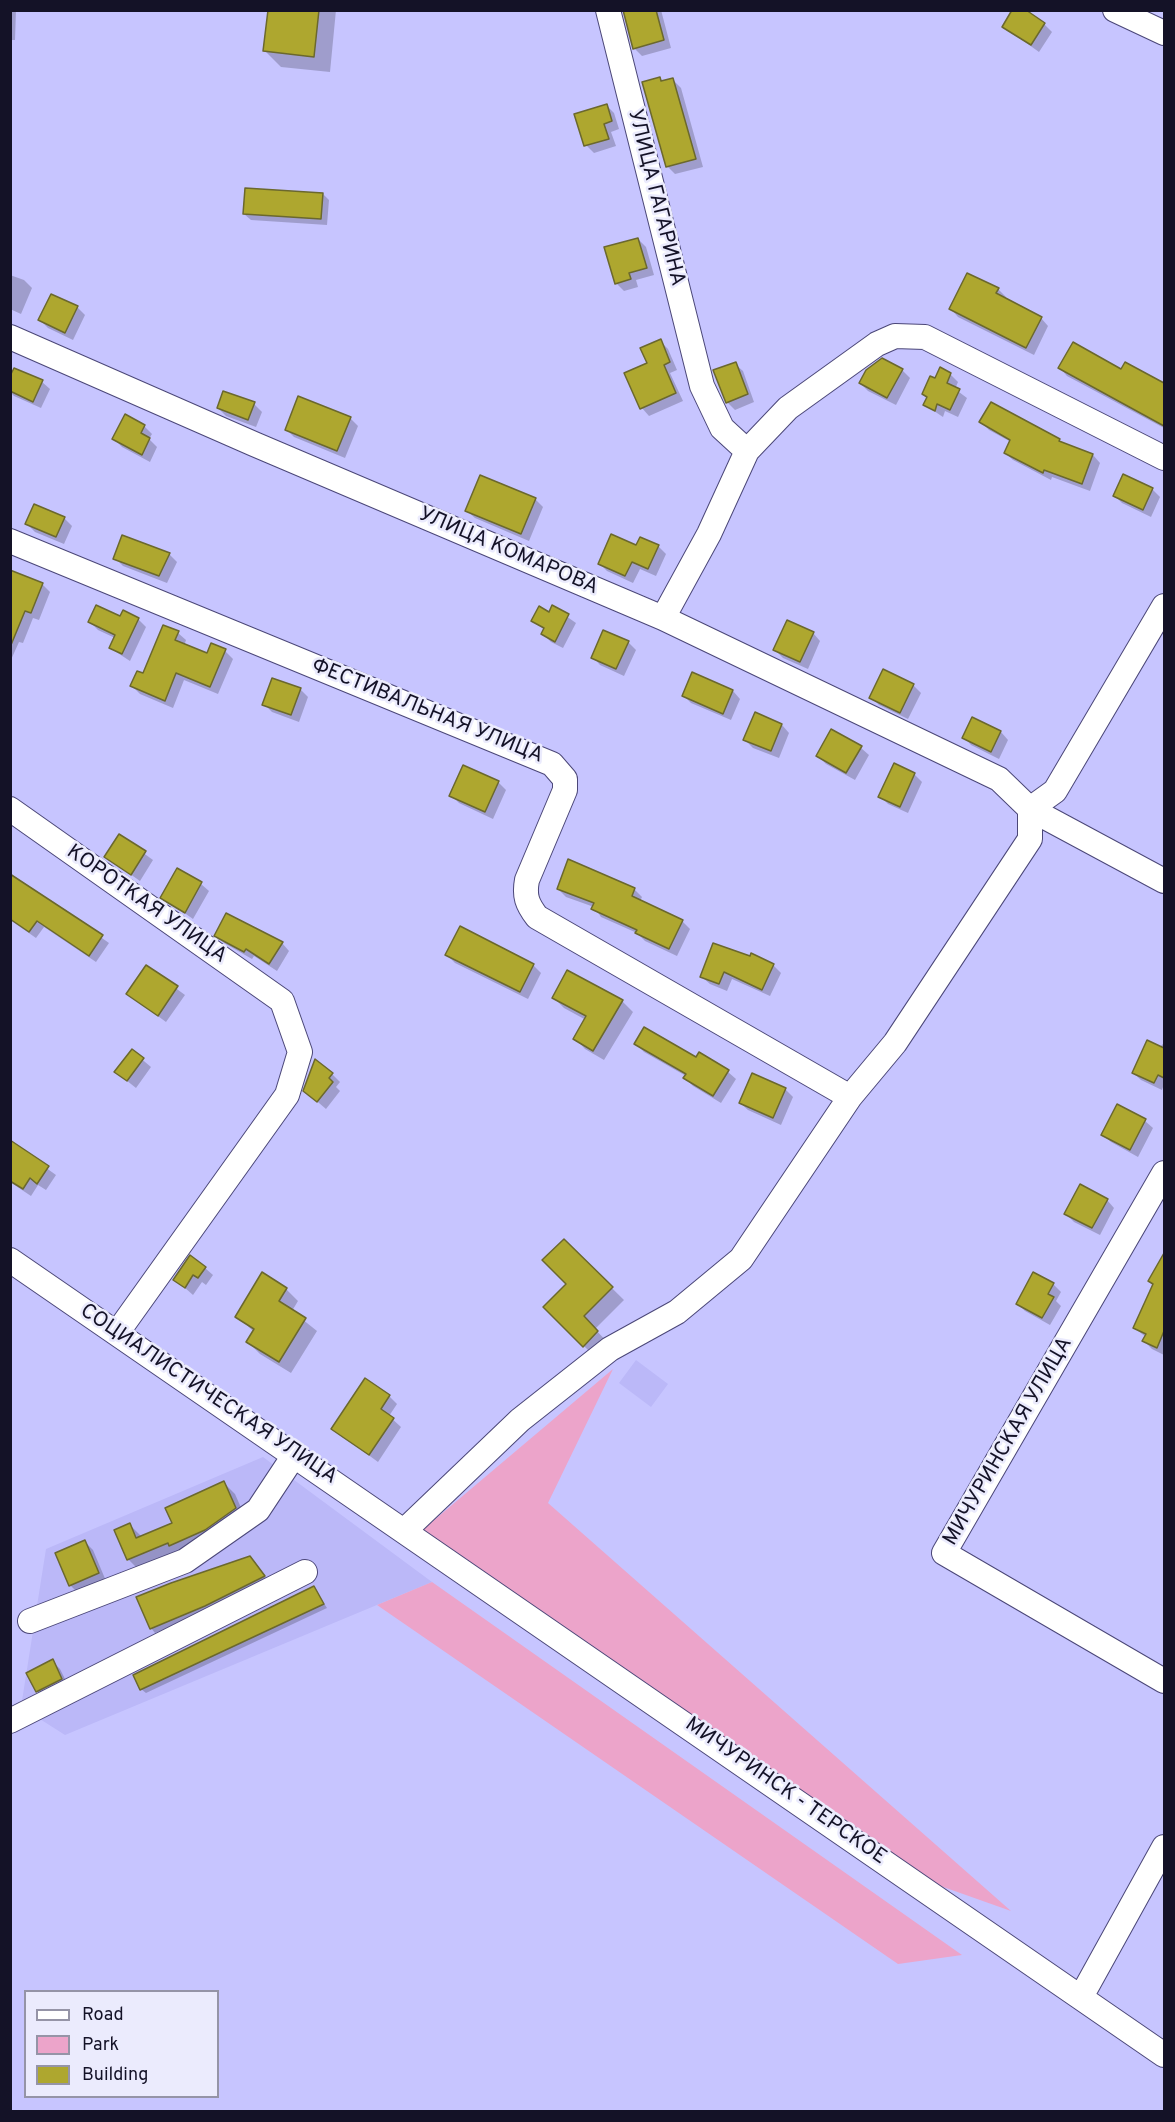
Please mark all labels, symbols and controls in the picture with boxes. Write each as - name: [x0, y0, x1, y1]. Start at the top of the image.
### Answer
- street label: УЛИЦА ГАГАРИНА: [621, 107, 689, 289]
- street label: УЛИЦА КОМАРОВА: [414, 503, 602, 601]
- street label: ФЕСТИВАЛЬНАЯ УЛИЦА: [308, 654, 546, 770]
- street label: КОРОТКАЯ УЛИЦА: [61, 840, 231, 970]
- street label: СОЦИАЛИСТИЧЕСКАЯ УЛИЦА: [75, 1299, 341, 1491]
- street label: МИЧУРИНСКАЯ УЛИЦА: [939, 1333, 1079, 1551]
- street label: МИЧУРИНСК - ТЕРСКОЕ: [679, 1713, 891, 1871]
- legend: [24, 1990, 219, 2098]
- text: Road: [82, 2004, 124, 2027]
- text: Park: [82, 2034, 119, 2057]
- text: Building: [82, 2064, 148, 2087]

